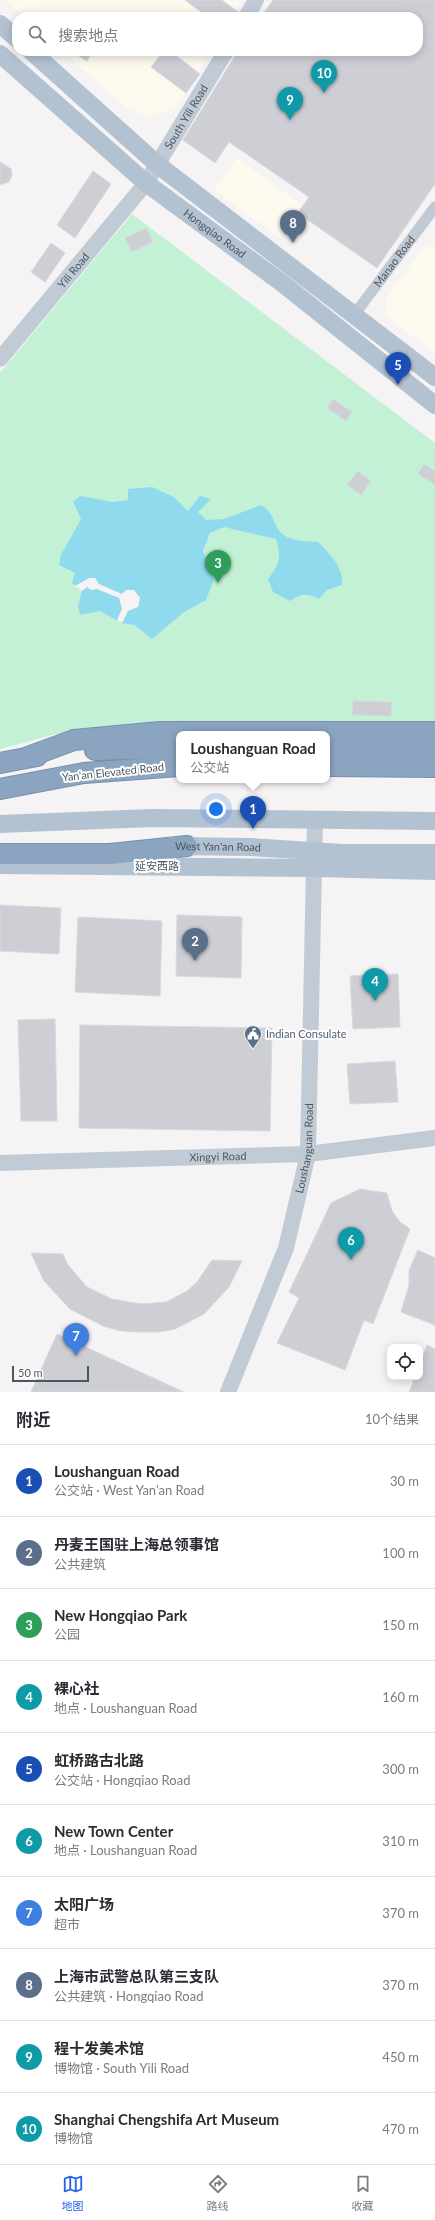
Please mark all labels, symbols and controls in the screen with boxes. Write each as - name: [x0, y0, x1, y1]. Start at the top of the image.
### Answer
- search box: [12, 12, 423, 56]
- icon: search: [26, 23, 48, 45]
- text: 搜索地点: [58, 26, 118, 44]
- pin: 10: [311, 60, 337, 93]
- street label: South Yili Road: [161, 82, 210, 151]
- pin: 9: [277, 87, 303, 120]
- street label: Hongqiao Road: [181, 206, 249, 260]
- pin: 8: [280, 210, 306, 243]
- street label: Manao Road: [370, 233, 417, 289]
- street label: Yili Road: [55, 250, 91, 290]
- pin: 5: [385, 352, 411, 385]
- pin: 3: [205, 550, 231, 583]
- popup: [176, 731, 330, 783]
- text: Loushanguan Road: [190, 739, 316, 757]
- text: 公交站: [190, 759, 229, 775]
- street label: Yan'an Elevated Road: [61, 760, 164, 783]
- pin: 1: [240, 796, 266, 829]
- your location: [206, 799, 226, 819]
- street label: West Yan'an Road: [175, 839, 261, 854]
- street label: 延安西路: [135, 859, 179, 872]
- pin: 2: [182, 928, 208, 961]
- pin: 4: [362, 968, 388, 1001]
- public building icon: Indian Consulate: [243, 1024, 263, 1049]
- place label: Indian Consulate: [266, 1027, 347, 1040]
- street label: Loushanguan Road: [292, 1103, 315, 1195]
- street label: Xingyi Road: [189, 1149, 247, 1163]
- pin: 6: [338, 1227, 364, 1260]
- pin: 7: [63, 1323, 89, 1356]
- map controls: [387, 1344, 423, 1380]
- button: locate: [387, 1344, 423, 1380]
- scale bar: [12, 1364, 89, 1383]
- text: 50 m: [18, 1366, 43, 1379]
- text: 附近: [16, 1409, 50, 1430]
- text: 10个结果: [365, 1411, 419, 1427]
- text: Loushanguan Road: [54, 1462, 180, 1480]
- text: 1: [25, 1473, 33, 1489]
- text: 30 m: [390, 1473, 419, 1489]
- text: 公交站 · West Yan'an Road: [54, 1482, 204, 1498]
- text: 丹麦王国驻上海总领事馆: [54, 1535, 219, 1553]
- text: 2: [25, 1545, 33, 1561]
- text: 100 m: [382, 1545, 419, 1561]
- text: 公共建筑: [54, 1556, 106, 1572]
- text: New Hongqiao Park: [54, 1606, 187, 1624]
- text: 3: [25, 1617, 33, 1633]
- text: 150 m: [382, 1617, 419, 1633]
- text: 公园: [54, 1626, 80, 1642]
- text: 裸心社: [54, 1679, 99, 1697]
- text: 4: [25, 1689, 33, 1705]
- text: 160 m: [382, 1689, 419, 1705]
- text: 地点 · Loushanguan Road: [54, 1700, 197, 1716]
- text: 虹桥路古北路: [54, 1751, 144, 1769]
- text: 5: [25, 1761, 33, 1777]
- text: 300 m: [382, 1761, 419, 1777]
- text: 公交站 · Hongqiao Road: [54, 1772, 190, 1788]
- text: New Town Center: [54, 1822, 173, 1840]
- text: 6: [25, 1833, 33, 1849]
- text: 310 m: [382, 1833, 419, 1849]
- text: 地点 · Loushanguan Road: [54, 1842, 197, 1858]
- text: 太阳广场: [54, 1895, 114, 1913]
- text: 7: [25, 1905, 33, 1921]
- text: 370 m: [382, 1905, 419, 1921]
- text: 超市: [54, 1916, 80, 1932]
- text: 上海市武警总队第三支队: [54, 1967, 219, 1985]
- text: 8: [25, 1977, 33, 1993]
- text: 370 m: [382, 1977, 419, 1993]
- text: 公共建筑 · Hongqiao Road: [54, 1988, 203, 2004]
- text: 程十发美术馆: [54, 2039, 144, 2057]
- text: 9: [25, 2049, 33, 2065]
- text: 450 m: [382, 2049, 419, 2065]
- text: 博物馆 · South Yili Road: [54, 2060, 189, 2076]
- text: Shanghai Chengshifa Art Museum: [54, 2110, 279, 2128]
- text: 10: [21, 2121, 37, 2137]
- text: 470 m: [382, 2121, 419, 2137]
- text: 博物馆: [54, 2130, 93, 2146]
- tab: 地图: [62, 2173, 84, 2213]
- tab: 路线: [207, 2173, 229, 2213]
- tab: 收藏: [352, 2173, 374, 2213]

